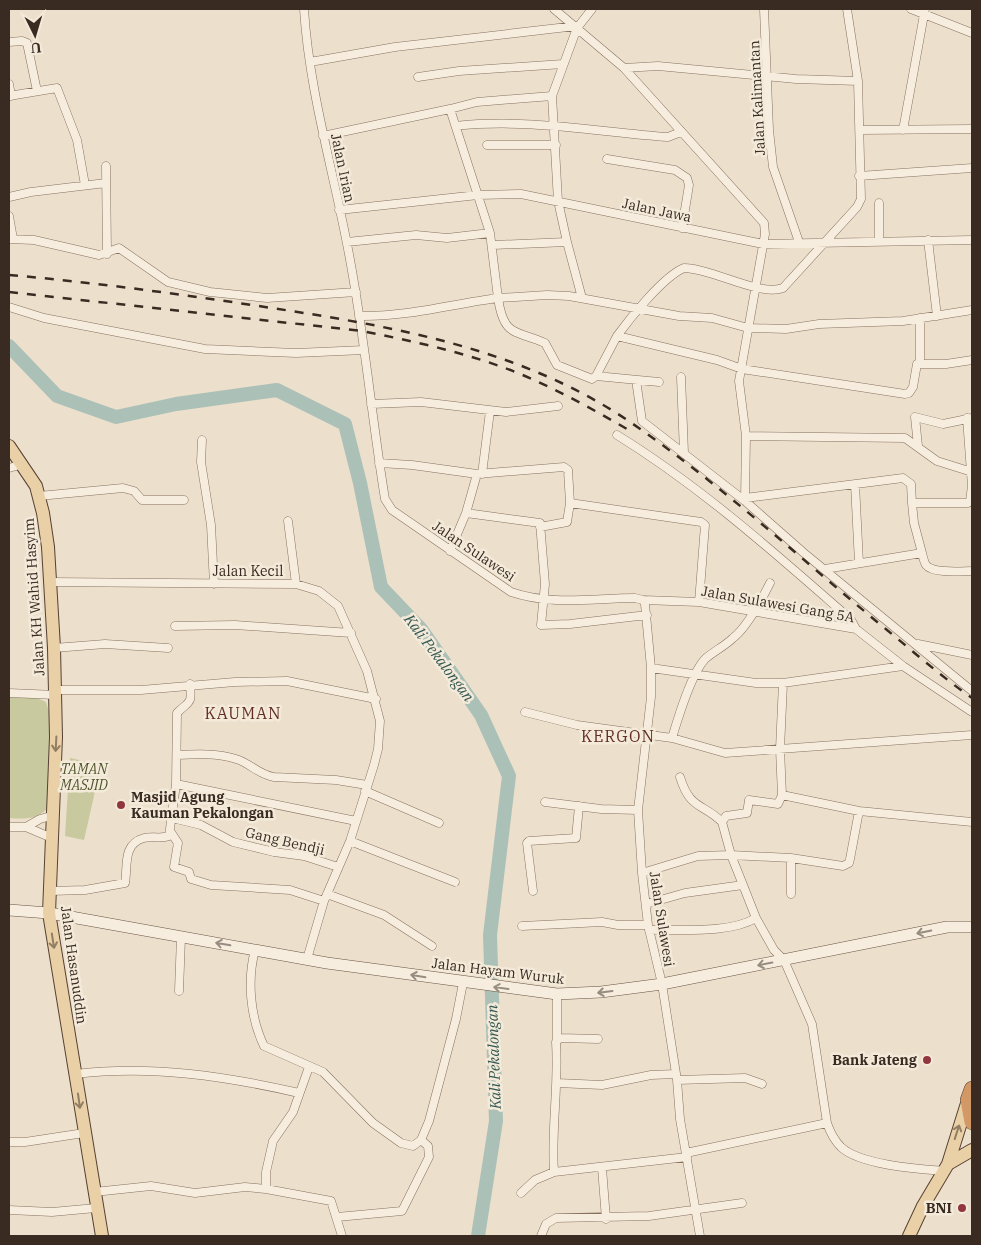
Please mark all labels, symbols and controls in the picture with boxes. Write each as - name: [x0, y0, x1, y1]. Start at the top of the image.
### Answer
- north arrow: [10, 10, 60, 60]
- text: U: [30, 39, 42, 57]
- street label: Jalan Kalimantan: [745, 40, 769, 156]
- street label: Jalan Irian: [327, 132, 359, 204]
- street label: Jalan Jawa: [621, 194, 694, 226]
- street label: Jalan Sulawesi: [429, 517, 519, 585]
- street label: Jalan KH Wahid Hasyim: [20, 518, 48, 676]
- street label: Jalan Kecil: [213, 562, 283, 580]
- street label: Jalan Sulawesi Gang 5A: [700, 582, 856, 626]
- water label: Kali Pekalongan: [400, 609, 479, 706]
- district label: KAUMAN: [204, 703, 282, 723]
- district label: KERGON: [581, 726, 655, 746]
- one-way arrow: [51, 735, 60, 751]
- park label: TAMAN MASJID: [59, 760, 109, 794]
- place label: Masjid Agung Kauman Pekalongan: [131, 788, 274, 822]
- marker: Masjid Agung Kauman Pekalongan: [115, 799, 127, 811]
- street label: Gang Bendji: [244, 823, 326, 859]
- street label: Jalan Sulawesi: [646, 870, 678, 968]
- street label: Jalan Hasanuddin: [57, 905, 91, 1025]
- one-way arrow: [916, 928, 932, 938]
- one-way arrow: [48, 932, 58, 948]
- one-way arrow: [216, 939, 232, 949]
- street label: Jalan Hayam Wuruk: [431, 954, 566, 988]
- one-way arrow: [757, 960, 773, 969]
- one-way arrow: [410, 971, 426, 981]
- one-way arrow: [493, 983, 509, 993]
- one-way arrow: [597, 987, 613, 997]
- water label: Kali Pekalongan: [482, 1004, 505, 1111]
- place label: Bank Jateng: [832, 1051, 918, 1069]
- marker: Bank Jateng: [921, 1054, 933, 1066]
- one-way arrow: [75, 1093, 85, 1109]
- one-way arrow: [953, 1124, 963, 1140]
- place label: BNI: [926, 1199, 952, 1217]
- marker: BNI: [956, 1202, 968, 1214]

